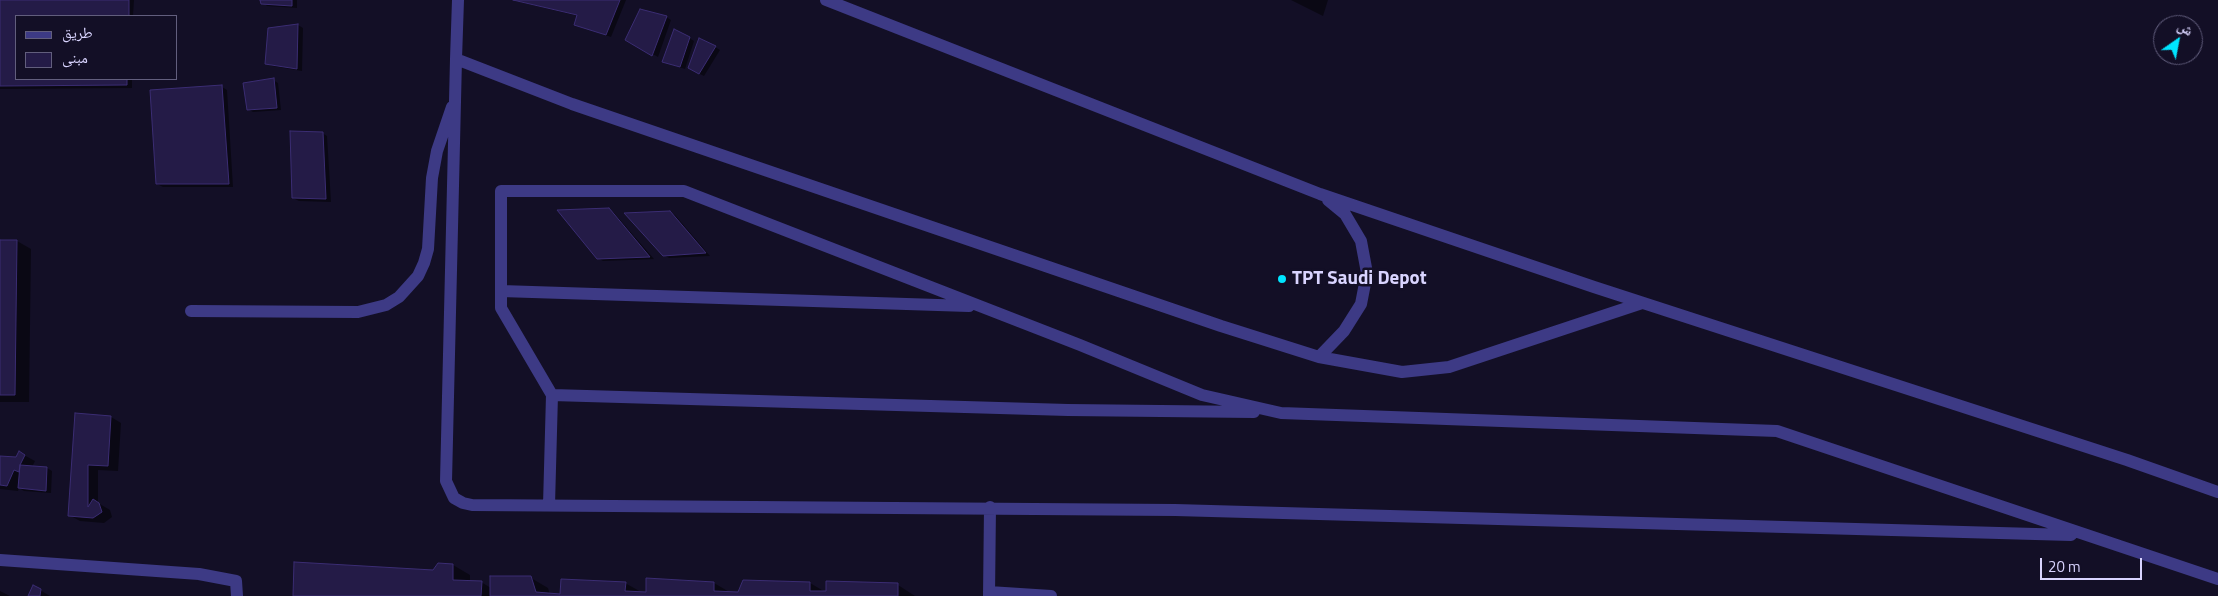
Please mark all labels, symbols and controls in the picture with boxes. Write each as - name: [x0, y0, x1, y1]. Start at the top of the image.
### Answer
- legend: [15, 15, 178, 80]
- north arrow: [2153, 15, 2203, 65]
- text: ش: [2174, 15, 2198, 41]
- text: طريق: [62, 21, 93, 44]
- text: مبنى: [62, 46, 88, 69]
- place label: TPT Saudi Depot: [1292, 268, 1427, 290]
- marker: TPT Saudi Depot: [1276, 273, 1288, 285]
- scale bar: [2043, 548, 2146, 580]
- text: 20 m: [2048, 555, 2081, 578]

